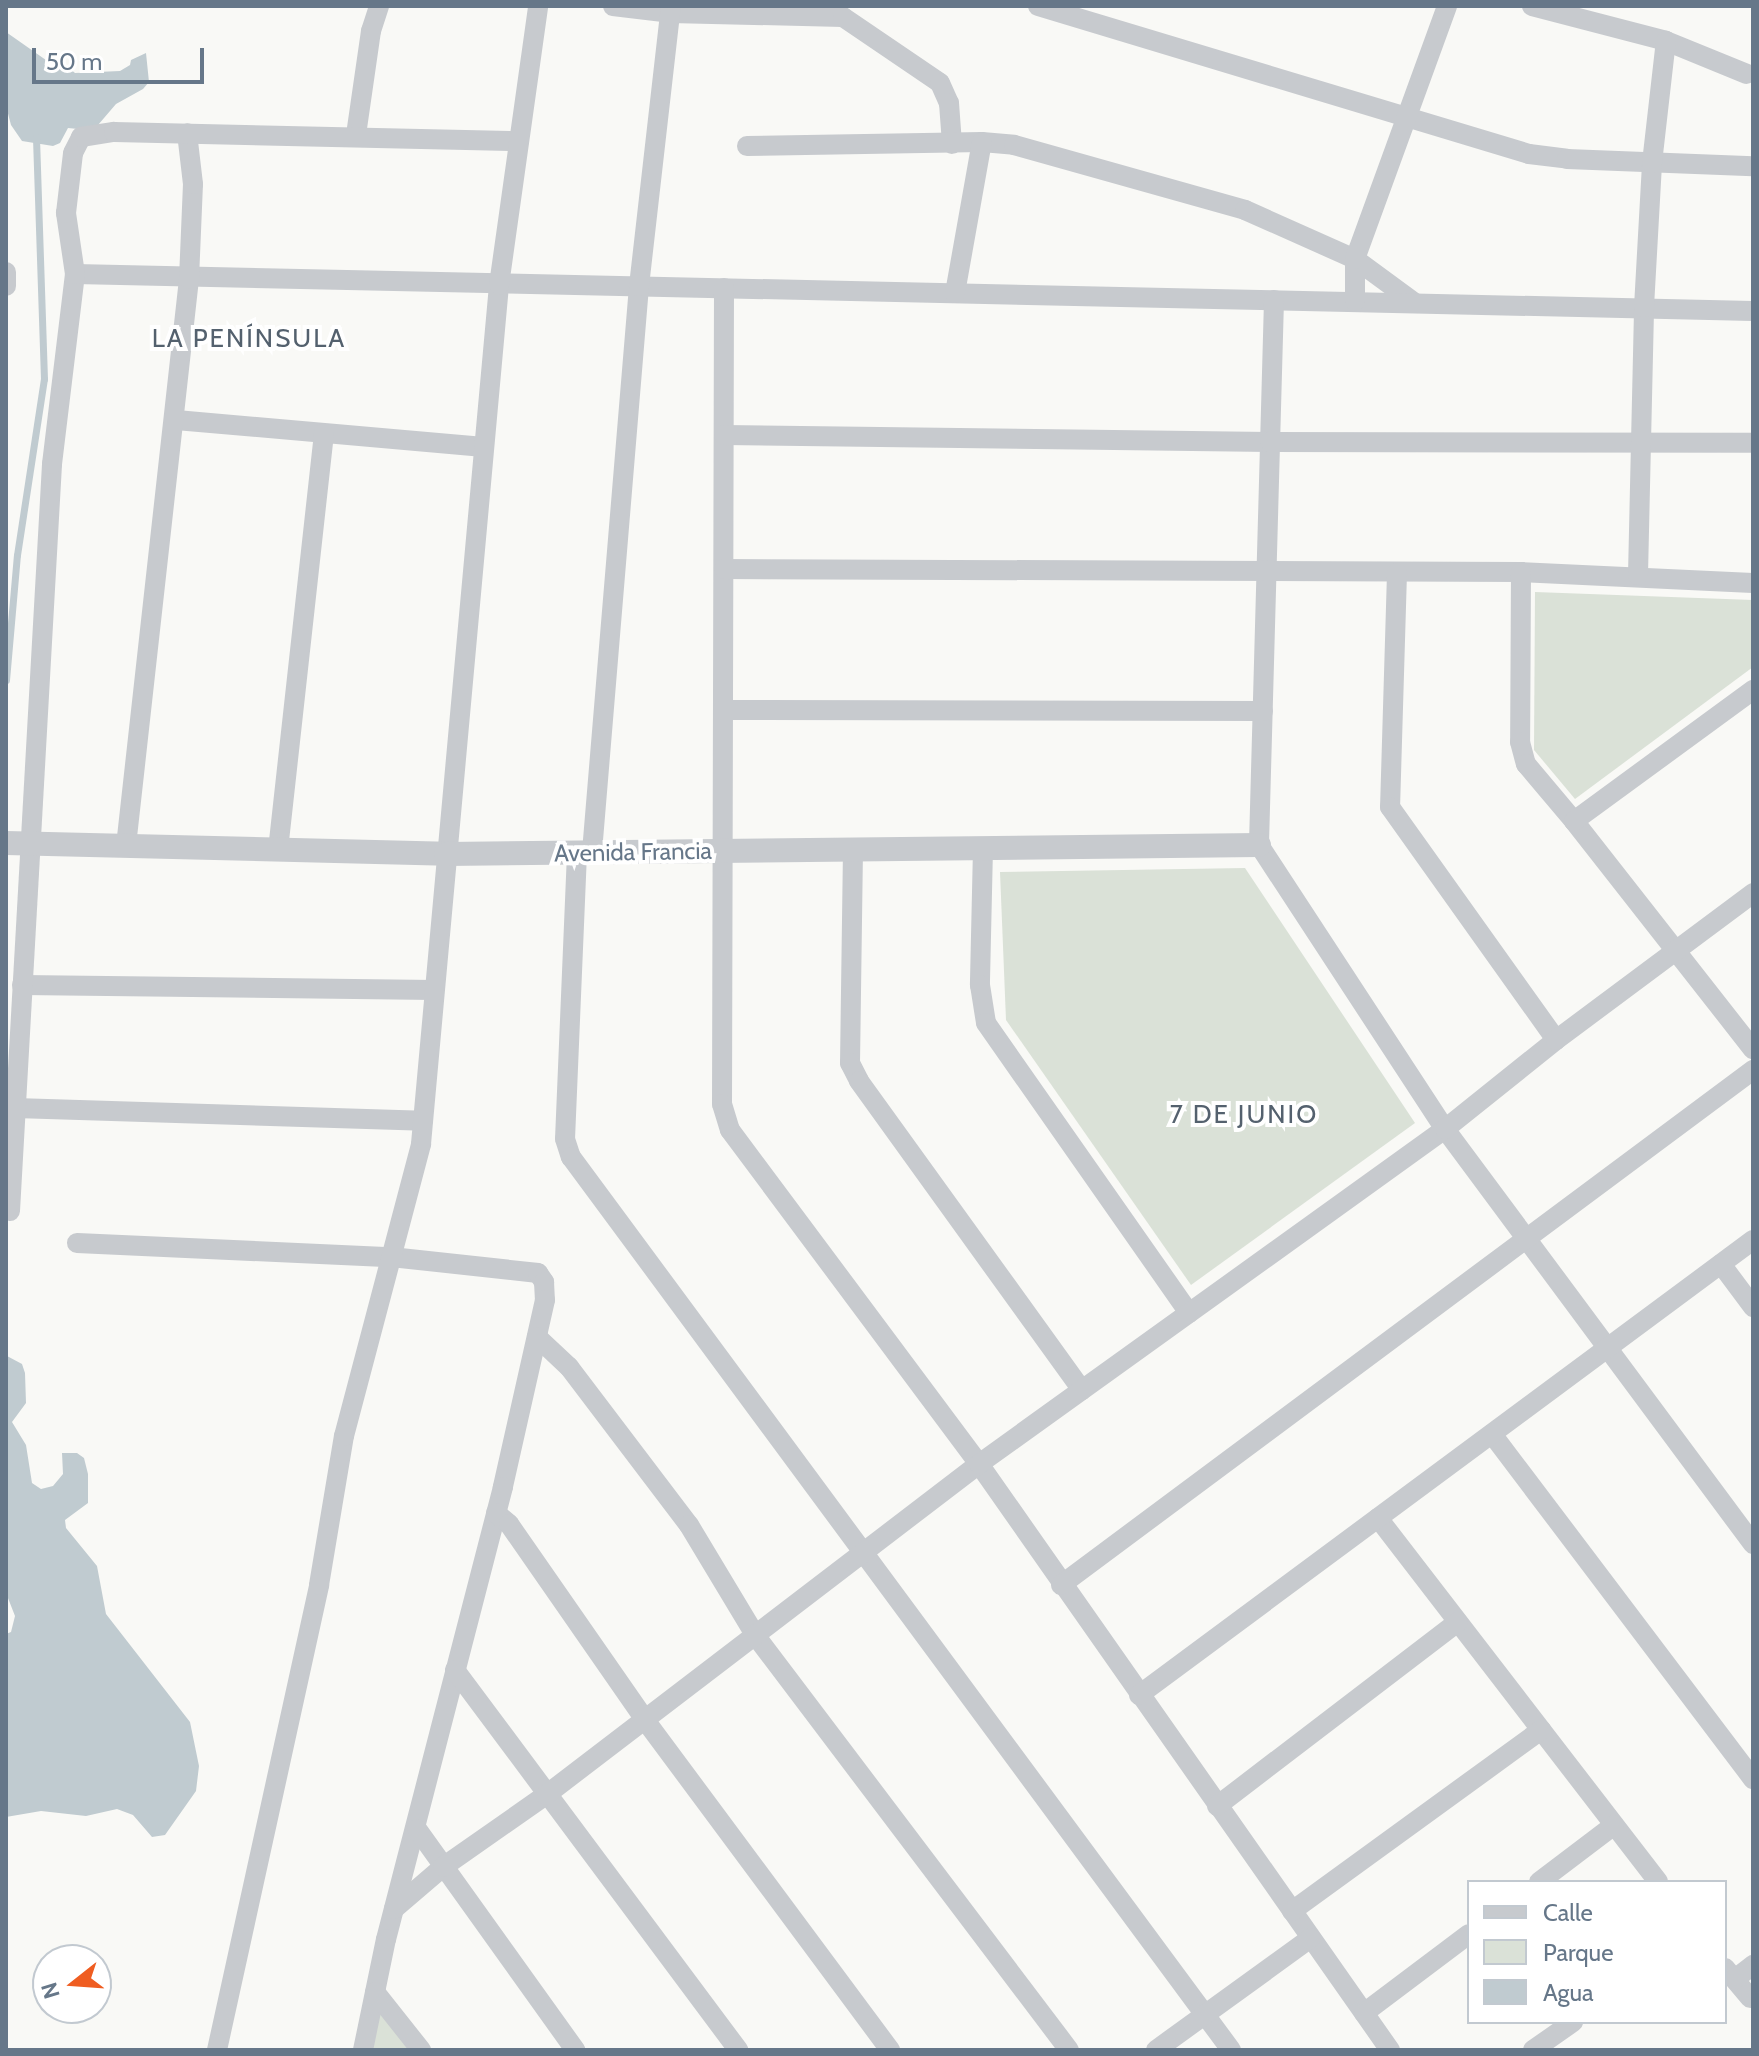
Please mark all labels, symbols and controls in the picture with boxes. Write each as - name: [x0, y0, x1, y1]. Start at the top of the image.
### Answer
- scale bar: [36, 32, 208, 82]
- text: 50 m: [46, 47, 102, 76]
- district label: LA PENÍNSULA: [152, 323, 346, 355]
- street label: Avenida Francia: [554, 836, 712, 868]
- district label: 7 DE JUNIO: [1170, 1099, 1318, 1131]
- legend: [1467, 1880, 1727, 2024]
- text: Calle: [1543, 1898, 1593, 1927]
- text: Parque: [1543, 1938, 1613, 1967]
- north arrow: [32, 1944, 112, 2024]
- text: Agua: [1543, 1978, 1594, 2007]
- text: N: [35, 1979, 66, 2002]

